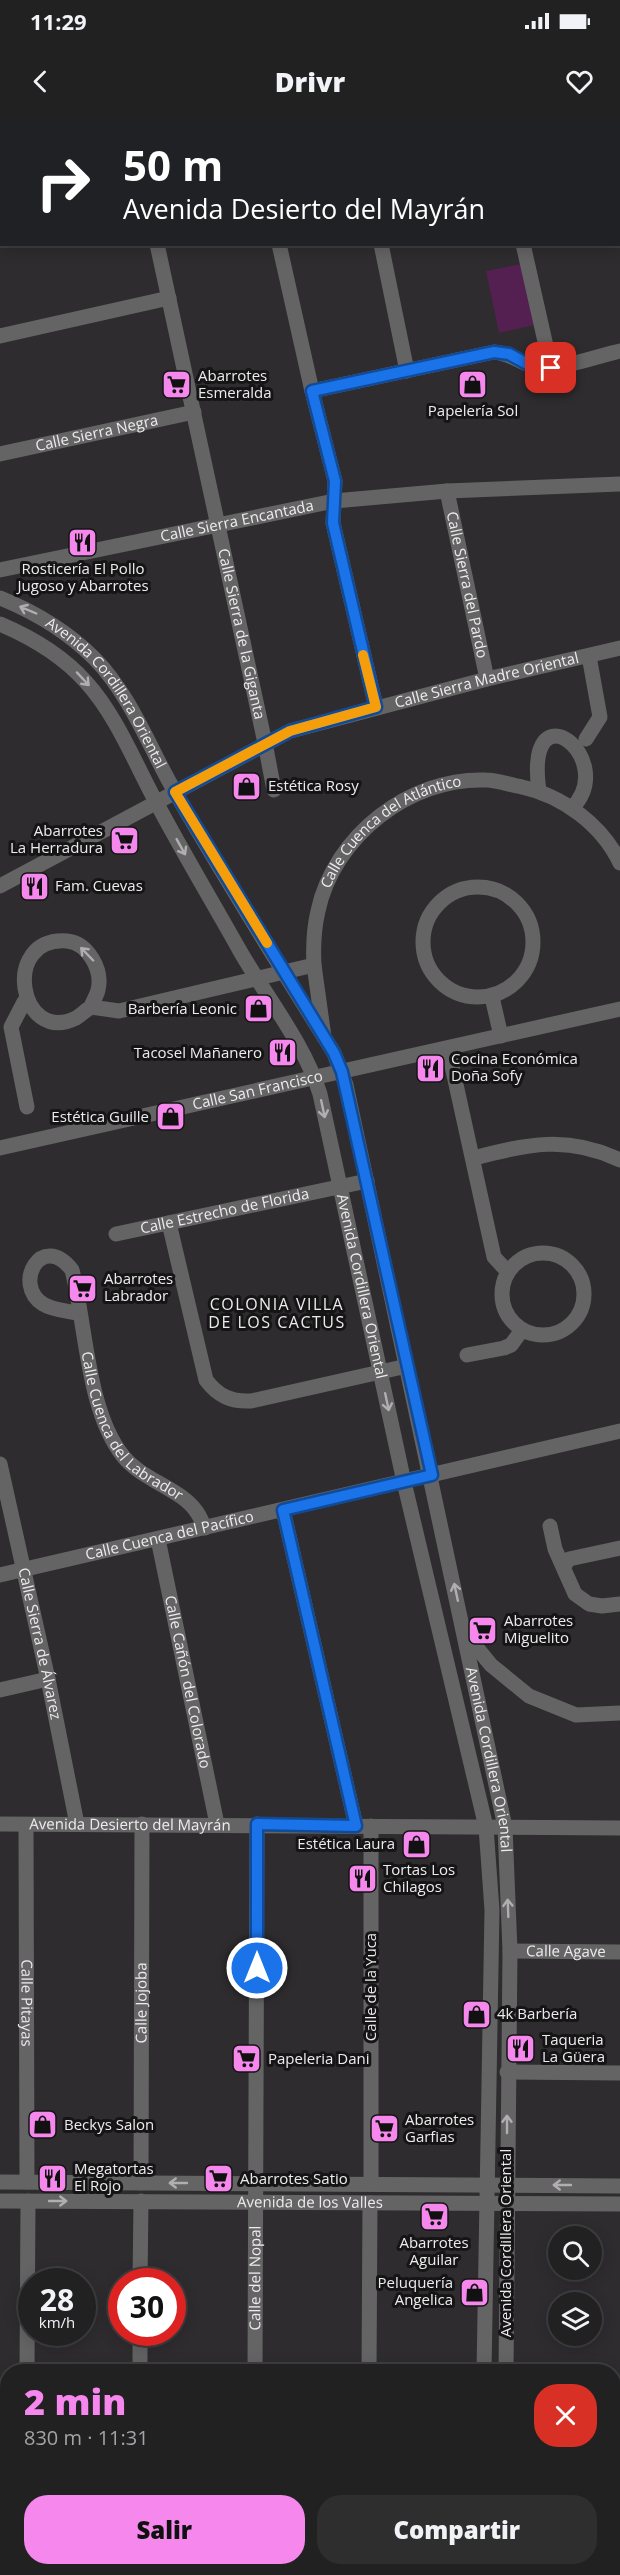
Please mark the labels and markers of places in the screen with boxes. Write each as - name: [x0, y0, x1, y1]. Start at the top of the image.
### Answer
- pin: [525, 342, 576, 393]
- place label: Abarrotes Esmeralda: [198, 365, 272, 402]
- shop icon: Papelería Sol: [457, 368, 489, 400]
- supermarket icon: Abarrotes Esmeralda: [161, 369, 193, 401]
- place label: Papelería Sol: [428, 400, 518, 420]
- restaurant icon: Rosticería El Pollo Jugoso y Abarrotes: [67, 526, 99, 558]
- place label: Rosticería El Pollo Jugoso y Abarrotes: [15, 558, 149, 595]
- shop icon: Estética Rosy: [231, 770, 263, 802]
- place label: Estética Rosy: [268, 775, 359, 795]
- place label: Abarrotes La Herradura: [10, 820, 103, 857]
- supermarket icon: Abarrotes La Herradura: [108, 824, 140, 856]
- restaurant icon: Fam. Cuevas: [18, 870, 50, 902]
- place label: Fam. Cuevas: [55, 875, 143, 895]
- shop icon: Barbería Leonic: [242, 993, 274, 1025]
- place label: Barbería Leonic: [128, 998, 237, 1018]
- restaurant icon: Tacosel Mañanero: [267, 1037, 299, 1069]
- place label: Tacosel Mañanero: [134, 1042, 262, 1062]
- place label: Cocina Económica Doña Sofy: [451, 1048, 578, 1085]
- restaurant icon: Cocina Económica Doña Sofy: [414, 1052, 446, 1084]
- shop icon: Estética Guille: [154, 1101, 186, 1133]
- place label: Estética Guille: [51, 1106, 149, 1126]
- place label: Abarrotes Labrador: [104, 1268, 173, 1305]
- supermarket icon: Abarrotes Labrador: [67, 1272, 99, 1304]
- place label: Abarrotes Miguelito: [504, 1610, 573, 1647]
- supermarket icon: Abarrotes Miguelito: [467, 1614, 499, 1646]
- shop icon: Estética Laura: [400, 1828, 432, 1860]
- place label: Estética Laura: [297, 1833, 395, 1853]
- place label: Tortas Los Chilagos: [383, 1859, 455, 1896]
- restaurant icon: Tortas Los Chilagos: [346, 1863, 378, 1895]
- shop icon: 4k Barbería: [460, 1998, 492, 2030]
- place label: 4k Barbería: [497, 2003, 577, 2023]
- place label: Taqueria La Güera: [542, 2029, 605, 2066]
- restaurant icon: Taqueria La Güera: [505, 2033, 537, 2065]
- supermarket icon: Papeleria Dani: [231, 2043, 263, 2075]
- place label: Papeleria Dani: [268, 2048, 370, 2068]
- shop icon: Beckys Salon: [27, 2109, 59, 2141]
- place label: Abarrotes Garfias: [405, 2109, 474, 2146]
- supermarket icon: Abarrotes Garfias: [368, 2113, 400, 2145]
- place label: Beckys Salon: [64, 2114, 154, 2134]
- place label: Megatortas El Rojo: [74, 2158, 154, 2195]
- restaurant icon: Megatortas El Rojo: [37, 2162, 69, 2194]
- supermarket icon: Abarrotes Satio: [203, 2163, 235, 2195]
- place label: Abarrotes Satio: [240, 2168, 348, 2188]
- supermarket icon: Abarrotes Aguilar: [418, 2200, 450, 2232]
- place label: Abarrotes Aguilar: [399, 2232, 469, 2269]
- place label: Peluquería Angelica: [378, 2272, 453, 2309]
- shop icon: Peluquería Angelica: [458, 2276, 490, 2308]

